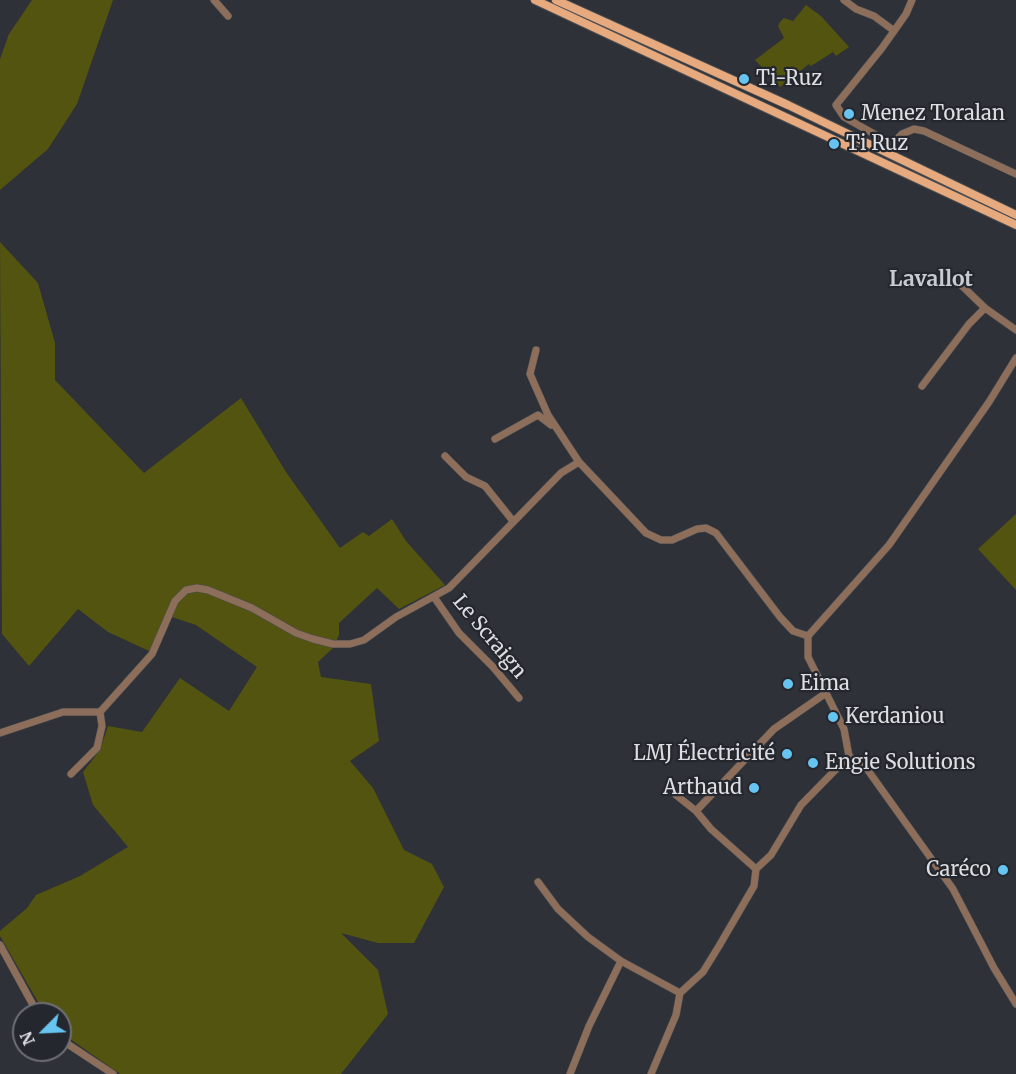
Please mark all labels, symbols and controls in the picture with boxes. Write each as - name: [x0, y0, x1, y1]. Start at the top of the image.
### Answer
- place label: Ti-Ruz: [756, 67, 822, 91]
- marker: Ti-Ruz: [737, 72, 751, 86]
- place label: Menez Toralan: [861, 102, 1005, 126]
- marker: Menez Toralan: [842, 107, 856, 121]
- place label: Ti Ruz: [846, 132, 908, 156]
- marker: Ti Ruz: [827, 137, 841, 151]
- district label: Lavallot: [889, 267, 973, 293]
- street label: Le Scraign: [447, 590, 531, 684]
- place label: Eima: [800, 672, 850, 696]
- marker: Eima: [781, 677, 795, 691]
- place label: Kerdaniou: [845, 705, 945, 729]
- marker: Kerdaniou: [826, 710, 840, 724]
- place label: LMJ Électricité: [633, 742, 775, 766]
- marker: LMJ Électricité: [780, 747, 794, 761]
- place label: Engie Solutions: [825, 751, 976, 775]
- marker: Engie Solutions: [806, 756, 820, 770]
- place label: Arthaud: [663, 776, 742, 800]
- marker: Arthaud: [747, 781, 761, 795]
- place label: Caréco: [926, 858, 991, 882]
- marker: Caréco: [996, 863, 1010, 877]
- north arrow: [12, 1002, 72, 1062]
- text: N: [16, 1029, 39, 1048]

